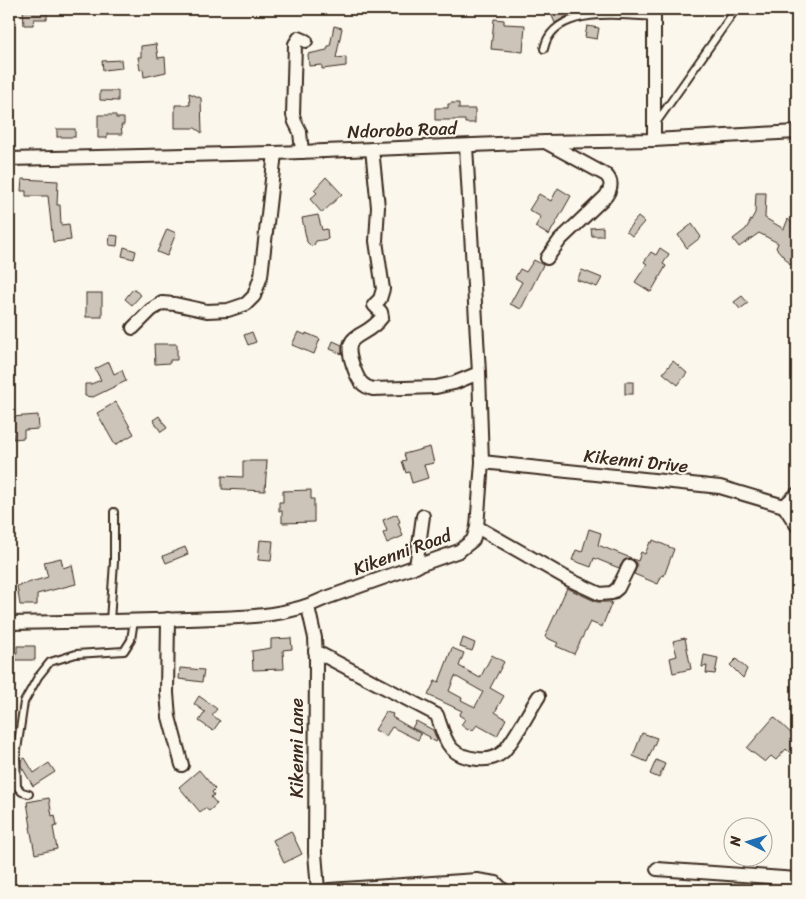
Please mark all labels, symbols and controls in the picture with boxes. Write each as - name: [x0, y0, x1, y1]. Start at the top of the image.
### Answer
- street label: Ndorobo Road: [347, 112, 459, 148]
- street label: Kikenni Drive: [582, 440, 690, 482]
- street label: Kikenni Road: [348, 519, 457, 585]
- street label: Kikenni Lane: [281, 698, 313, 798]
- north arrow: [724, 816, 774, 866]
- text: N: [723, 835, 748, 848]

